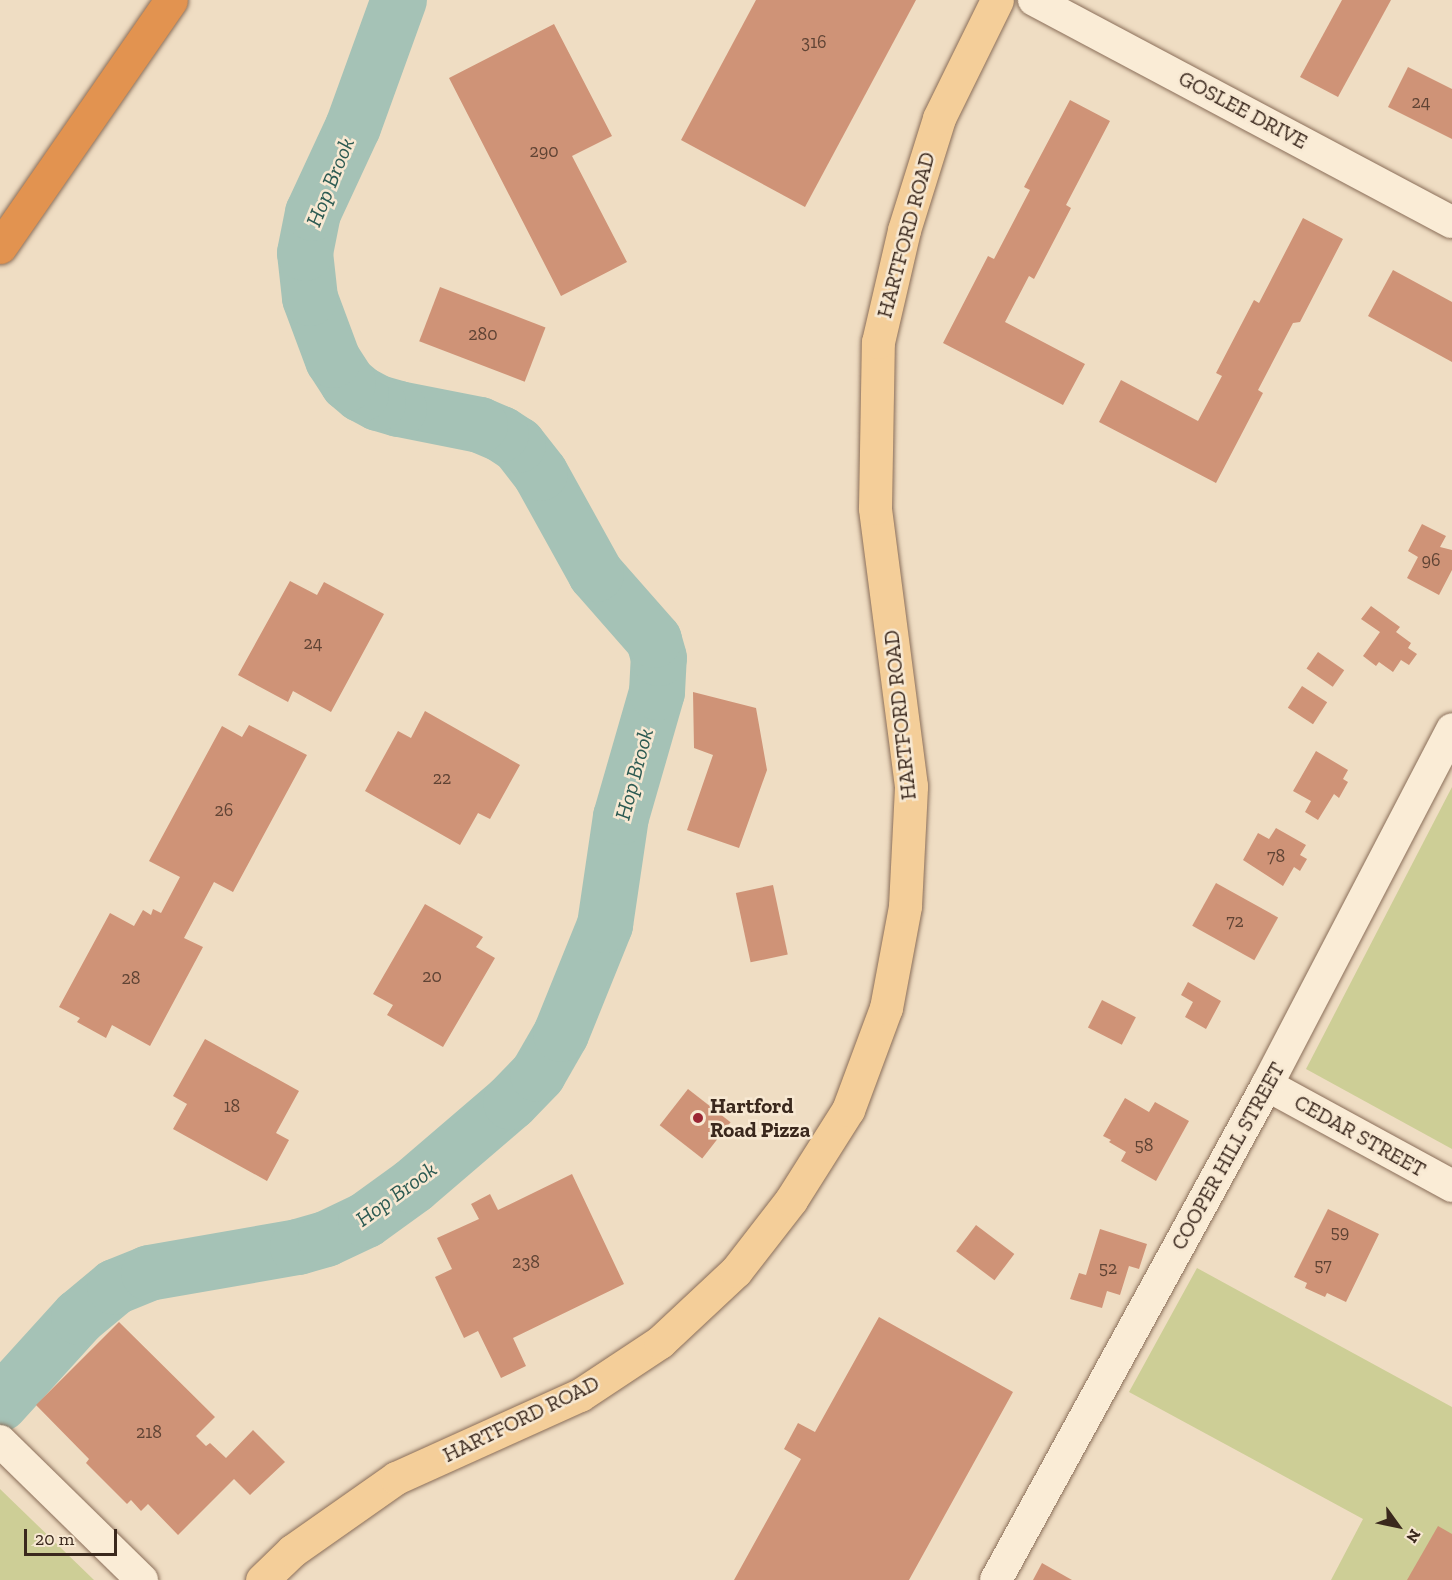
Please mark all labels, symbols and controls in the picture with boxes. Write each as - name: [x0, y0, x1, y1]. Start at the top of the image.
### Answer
- house number: 316: [801, 31, 827, 53]
- street label: GOSLEE DRIVE: [1174, 66, 1312, 154]
- house number: 24: [1412, 91, 1430, 113]
- water label: Hop Brook: [300, 134, 360, 230]
- house number: 290: [529, 140, 559, 162]
- street label: HARTFORD ROAD: [872, 149, 940, 321]
- house number: 280: [468, 323, 498, 345]
- house number: 96: [1421, 549, 1441, 571]
- street label: HARTFORD ROAD: [879, 629, 921, 801]
- house number: 24: [304, 632, 322, 654]
- water label: Hop Brook: [609, 725, 659, 823]
- house number: 22: [433, 767, 451, 789]
- house number: 26: [215, 799, 233, 821]
- house number: 78: [1267, 845, 1285, 867]
- house number: 72: [1226, 910, 1244, 932]
- house number: 20: [422, 965, 442, 987]
- house number: 28: [122, 967, 140, 989]
- street label: COOPER HILL STREET: [1166, 1058, 1290, 1254]
- street label: CEDAR STREET: [1290, 1090, 1430, 1182]
- place label: Hartford Road Pizza: [710, 1093, 810, 1143]
- house number: 18: [224, 1095, 240, 1117]
- marker: Hartford Road Pizza: [691, 1111, 705, 1125]
- house number: 58: [1135, 1134, 1153, 1156]
- water label: Hop Brook: [350, 1156, 442, 1232]
- house number: 59: [1331, 1221, 1349, 1243]
- house number: 238: [512, 1251, 540, 1273]
- house number: 57: [1314, 1254, 1332, 1276]
- house number: 52: [1099, 1257, 1117, 1279]
- street label: HARTFORD ROAD: [439, 1370, 603, 1468]
- house number: 218: [136, 1421, 162, 1443]
- north arrow: [1368, 1496, 1428, 1556]
- scale bar: [27, 1517, 120, 1555]
- text: N: [1402, 1526, 1425, 1546]
- text: 20 m: [35, 1528, 74, 1550]

